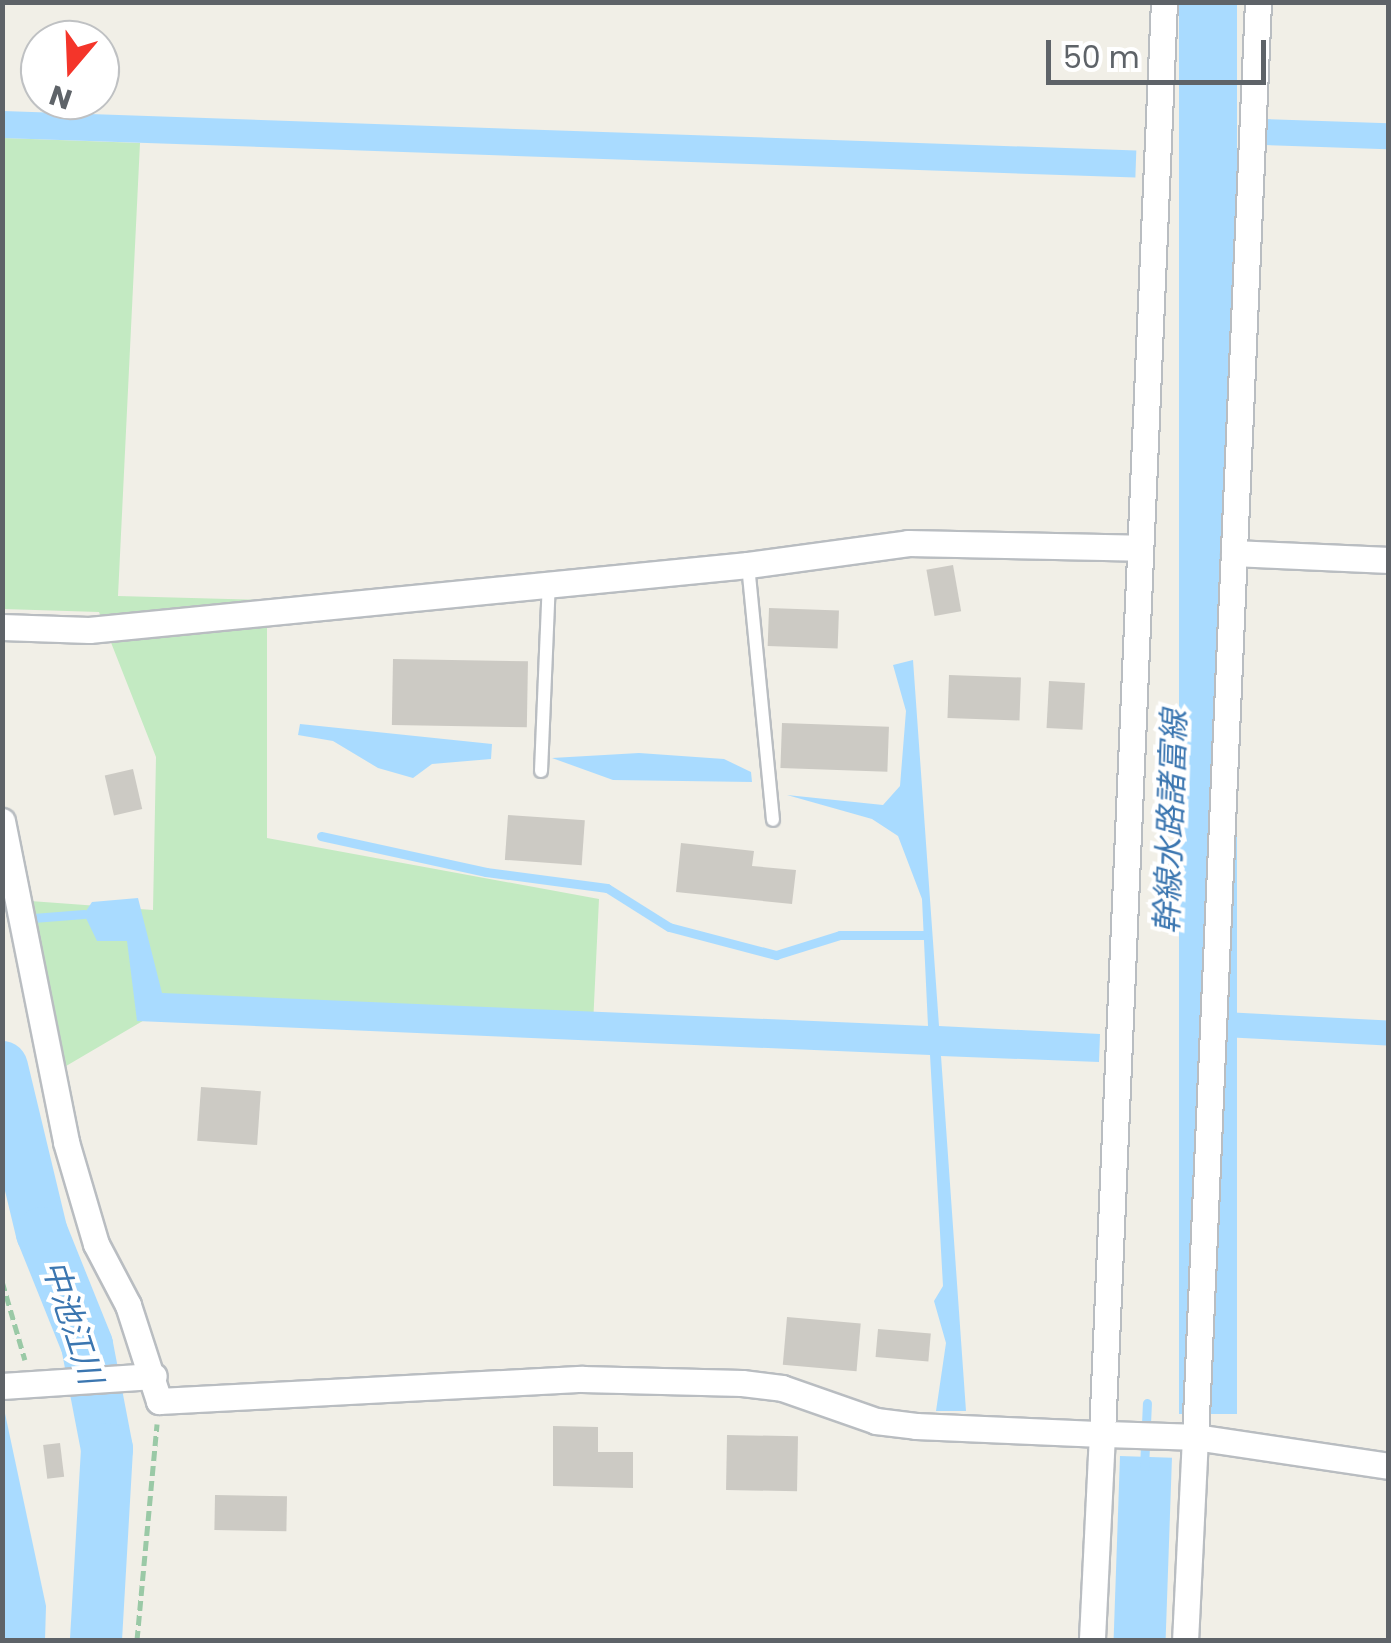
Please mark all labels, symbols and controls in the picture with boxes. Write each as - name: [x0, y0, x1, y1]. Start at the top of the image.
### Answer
- north arrow: [20, 20, 120, 120]
- scale bar: [1051, 20, 1271, 82]
- text: 50 m: [1063, 36, 1140, 79]
- text: N: [44, 75, 77, 119]
- water label: 幹線水路諸富線: [1148, 709, 1194, 935]
- water label: 中池江川: [34, 1255, 110, 1389]

